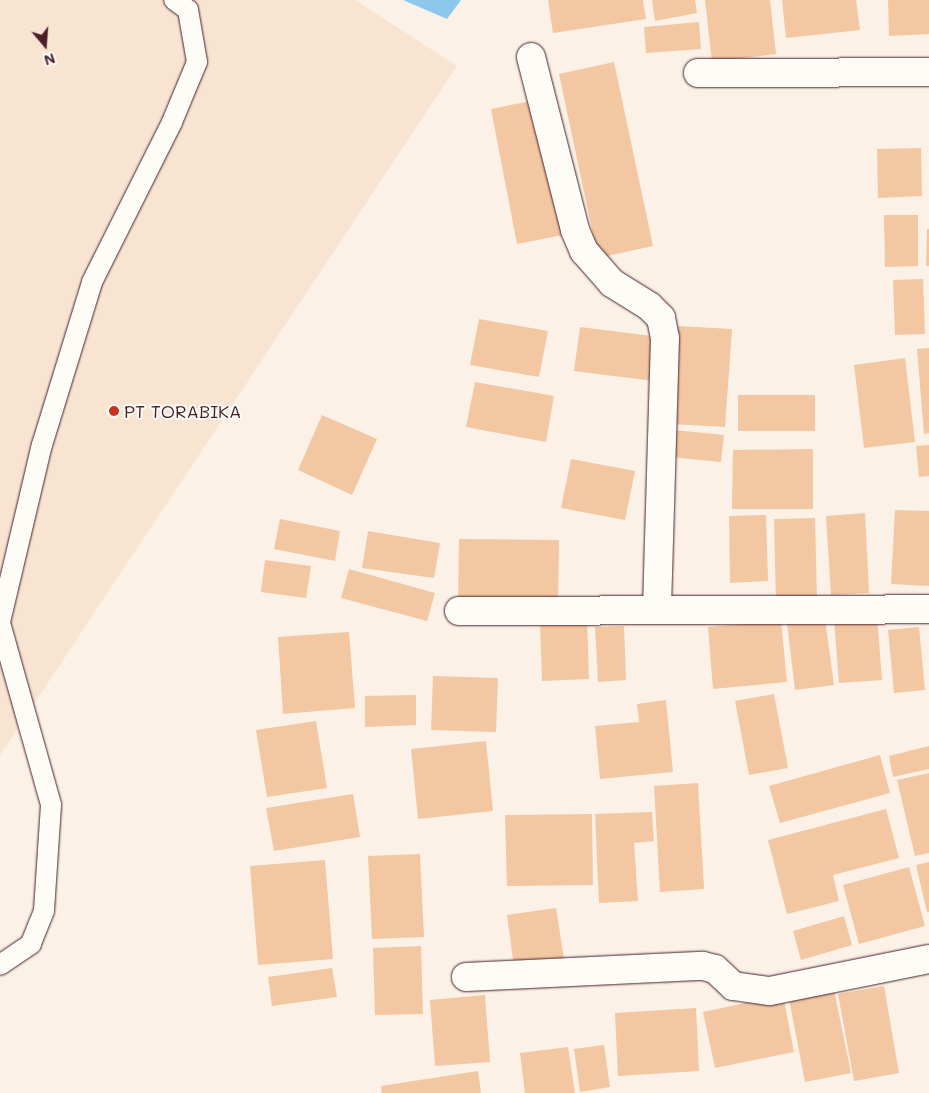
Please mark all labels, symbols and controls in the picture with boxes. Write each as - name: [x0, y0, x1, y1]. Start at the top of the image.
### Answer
- north arrow: [20, 20, 70, 70]
- text: N: [42, 49, 58, 70]
- place label: PT TORABIKA: [124, 400, 242, 422]
- marker: PT TORABIKA: [108, 405, 120, 417]

